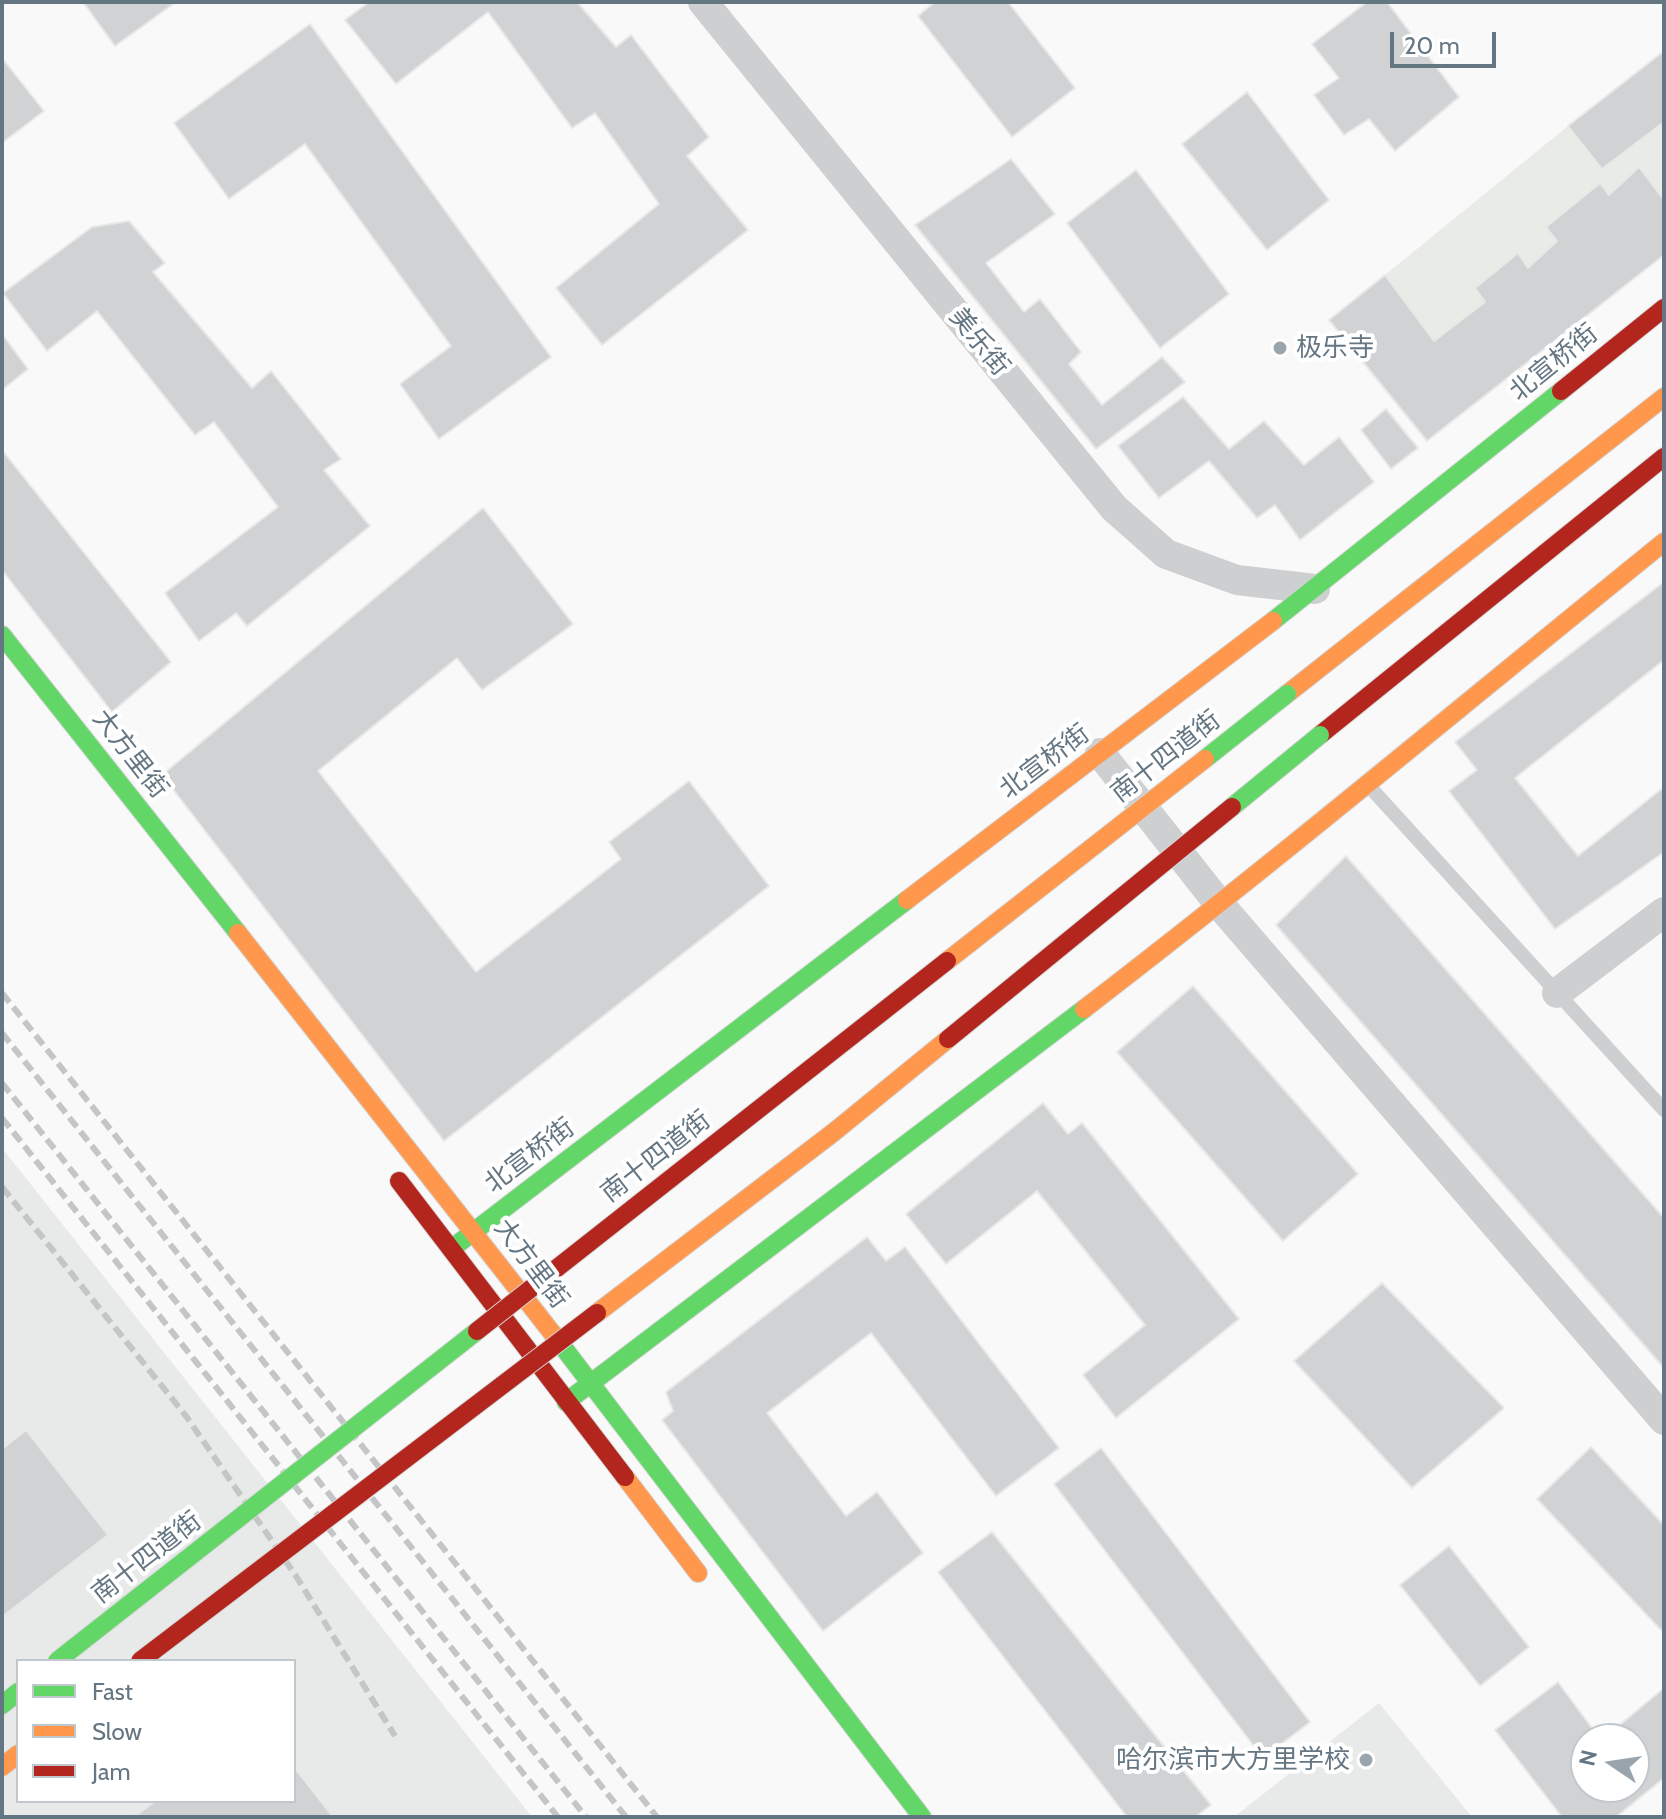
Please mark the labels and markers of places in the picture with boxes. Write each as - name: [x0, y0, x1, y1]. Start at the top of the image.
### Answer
- place label: 极乐寺: [1296, 332, 1374, 364]
- marker: 极乐寺: [1271, 339, 1289, 357]
- place label: 哈尔滨市大方里学校: [1116, 1744, 1350, 1776]
- marker: 哈尔滨市大方里学校: [1357, 1751, 1375, 1769]

